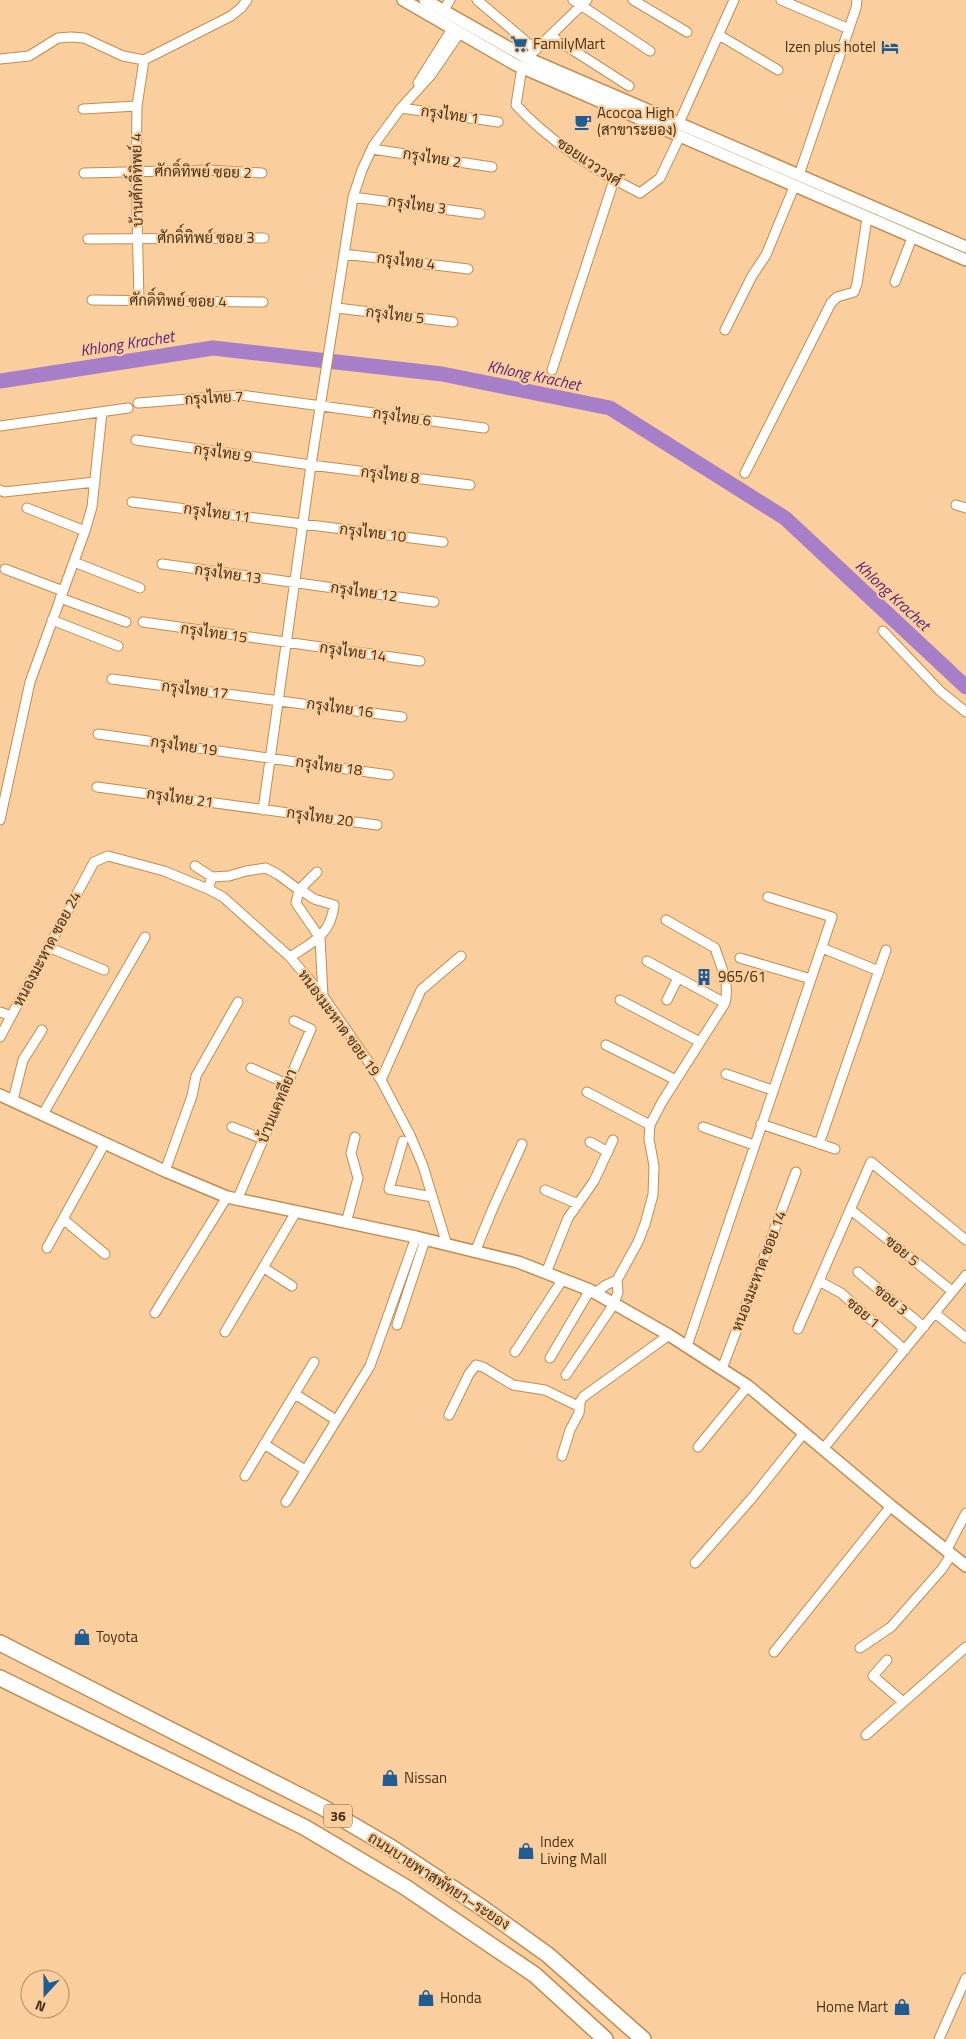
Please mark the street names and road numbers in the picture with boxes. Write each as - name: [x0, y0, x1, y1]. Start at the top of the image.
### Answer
- street label: กรุงไทย 1: [419, 99, 481, 130]
- street label: ซอยแวววงศ์: [552, 131, 626, 192]
- street label: บ้านศักดิ์ทิพย์ 4: [121, 133, 149, 227]
- street label: กรุงไทย 2: [401, 142, 463, 173]
- street label: ศักดิ์ทิพย์ ซอย 2: [154, 156, 252, 184]
- street label: กรุงไทย 3: [386, 189, 448, 220]
- street label: ศักดิ์ทิพย์ ซอย 3: [157, 223, 255, 249]
- street label: กรุงไทย 4: [376, 246, 437, 275]
- street label: ศักดิ์ทิพย์ ซอย 4: [129, 285, 227, 313]
- street label: กรุงไทย 5: [365, 300, 426, 329]
- street label: กรุงไทย 7: [184, 384, 244, 411]
- street label: กรุงไทย 6: [371, 401, 433, 432]
- street label: กรุงไทย 9: [192, 437, 254, 468]
- street label: กรุงไทย 8: [360, 460, 421, 489]
- street label: กรุงไทย 11: [182, 496, 252, 529]
- street label: กรุงไทย 10: [338, 517, 408, 548]
- street label: กรุงไทย 13: [193, 557, 263, 590]
- street label: กรุงไทย 12: [329, 575, 399, 608]
- street label: กรุงไทย 15: [179, 616, 249, 649]
- street label: กรุงไทย 14: [318, 635, 388, 668]
- street label: กรุงไทย 17: [160, 674, 230, 705]
- street label: กรุงไทย 16: [305, 691, 375, 724]
- street label: กรุงไทย 19: [149, 729, 219, 762]
- street label: กรุงไทย 18: [294, 749, 364, 782]
- street label: กรุงไทย 21: [145, 781, 215, 814]
- street label: กรุงไทย 20: [285, 800, 355, 833]
- street label: หนองมะหาด ซอย 24: [6, 887, 87, 1011]
- street label: หนองมะหาด ซอย 19: [293, 964, 386, 1081]
- street label: บ้านแคทลียา: [251, 1065, 302, 1146]
- street label: หนองมะหาด ซอย 14: [725, 1207, 792, 1335]
- street label: ซอย 5: [880, 1230, 924, 1272]
- street label: ซอย 3: [869, 1278, 913, 1321]
- street label: ซอย 1: [841, 1291, 885, 1334]
- road number: 36: [324, 1804, 352, 1828]
- street label: ถนนบายพาสพัทยา–ระยอง: [364, 1826, 515, 1935]

